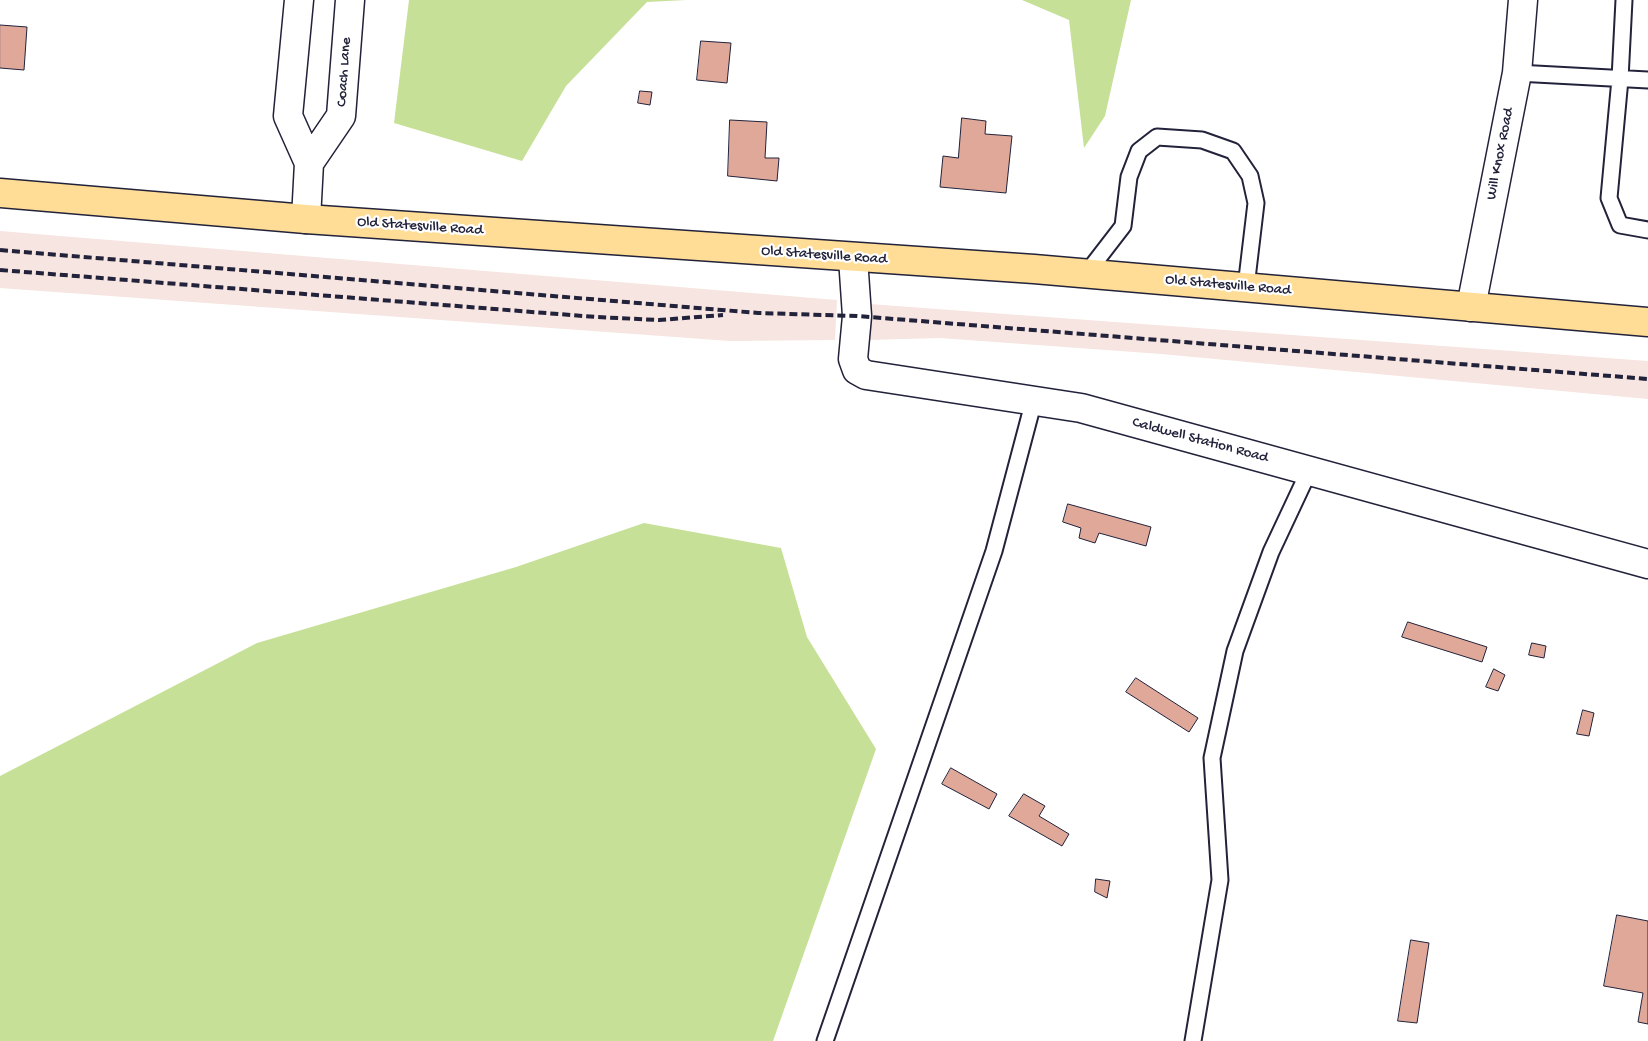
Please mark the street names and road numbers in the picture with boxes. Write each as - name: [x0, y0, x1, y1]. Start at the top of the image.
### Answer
- street label: Coach Lane: [334, 37, 356, 107]
- street label: Will Knox Road: [1483, 106, 1519, 202]
- street label: Old Statesville Road: [357, 214, 483, 240]
- street label: Old Statesville Road: [761, 243, 887, 269]
- street label: Old Statesville Road: [1164, 272, 1292, 300]
- street label: Caldwell Station Road: [1130, 414, 1270, 468]

